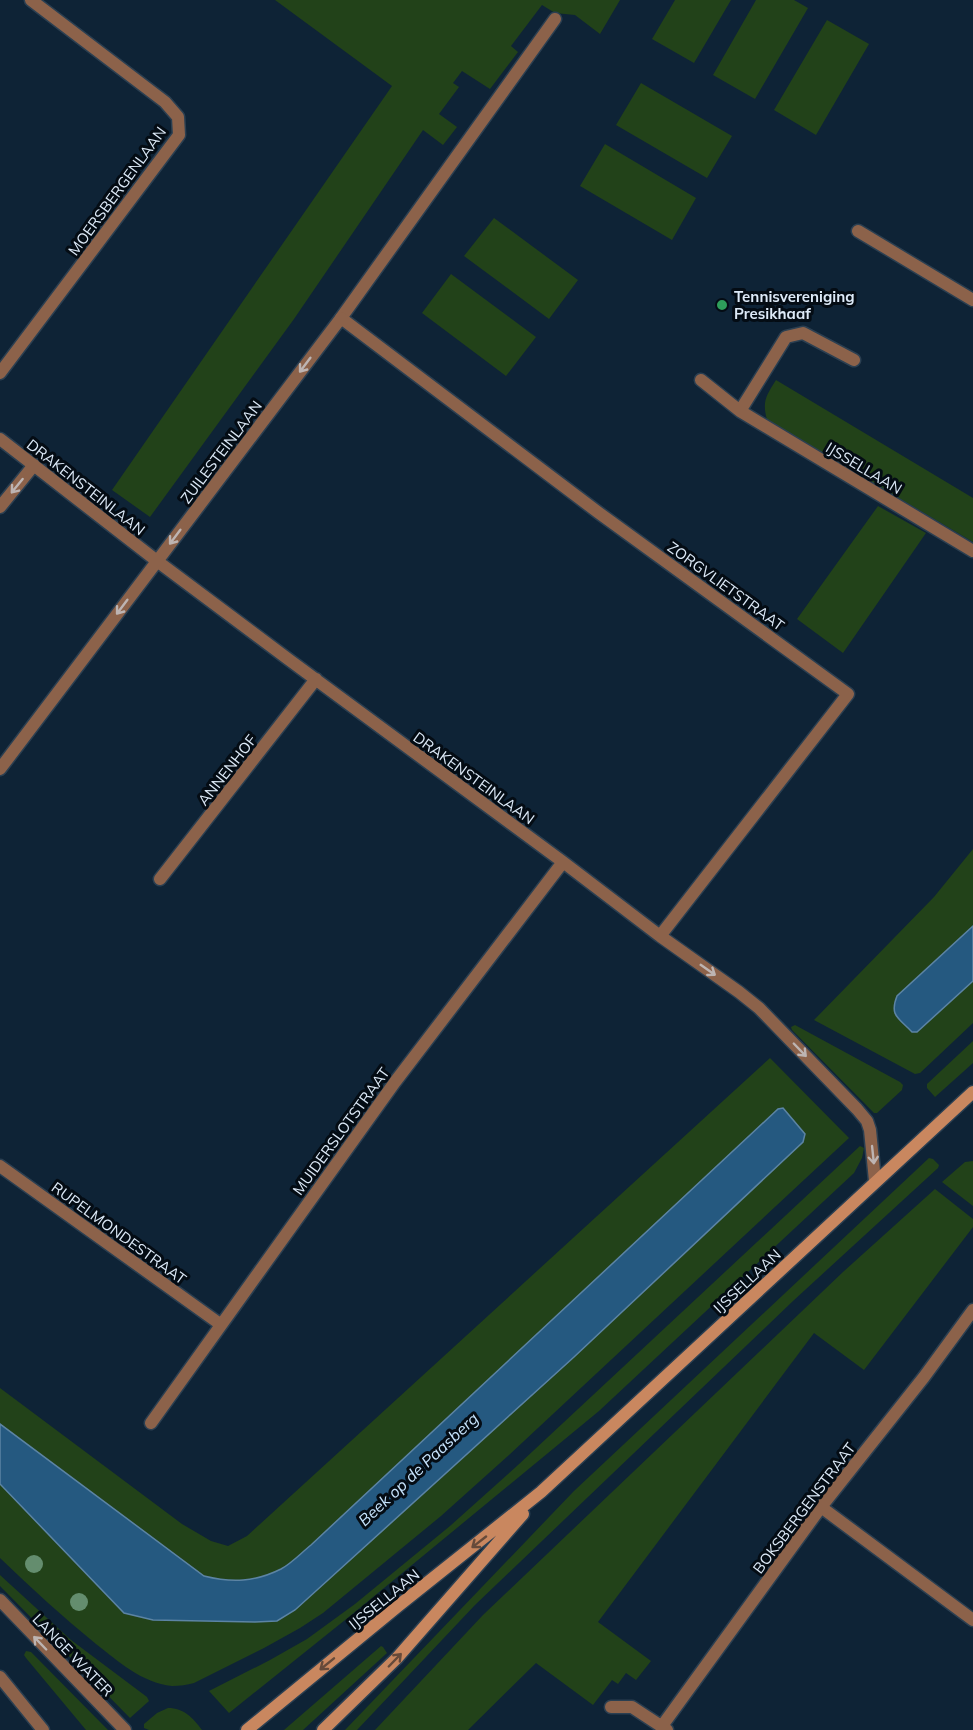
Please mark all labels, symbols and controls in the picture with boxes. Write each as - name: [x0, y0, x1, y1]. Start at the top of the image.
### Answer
- street label: MOERSBERGENLAAN: [64, 123, 170, 259]
- place label: Tennisvereniging Presikhaaf: [734, 287, 855, 323]
- marker: Tennisvereniging Presikhaaf: [715, 298, 729, 312]
- one-way arrow: [299, 356, 312, 372]
- street label: ZUILESTEINLAAN: [176, 397, 266, 507]
- street label: DRAKENSTEINLAAN: [23, 435, 149, 539]
- street label: IJSSELLAAN: [822, 438, 906, 498]
- one-way arrow: [11, 478, 24, 494]
- one-way arrow: [169, 529, 181, 545]
- street label: ZORGVLIETSTRAAT: [664, 537, 788, 635]
- one-way arrow: [116, 599, 128, 615]
- street label: DRAKENSTEINLAAN: [410, 728, 538, 828]
- street label: ANNENHOF: [193, 731, 261, 809]
- one-way arrow: [699, 964, 716, 976]
- one-way arrow: [792, 1042, 807, 1057]
- street label: MUIDERSLOTSTRAAT: [288, 1064, 394, 1198]
- one-way arrow: [867, 1145, 878, 1165]
- street label: RUPELMONDESTRAAT: [48, 1178, 190, 1288]
- street label: IJSSELLAAN: [709, 1245, 785, 1317]
- water label: Beek op de Paasberg: [354, 1408, 482, 1530]
- street label: BOKSBERGENSTRAAT: [749, 1439, 859, 1577]
- one-way arrow: [471, 1535, 487, 1548]
- street label: IJSSELLAAN: [345, 1565, 423, 1633]
- street label: LANGE WATER: [29, 1610, 117, 1700]
- one-way arrow: [33, 1636, 48, 1651]
- one-way arrow: [388, 1653, 402, 1668]
- one-way arrow: [320, 1657, 335, 1671]

